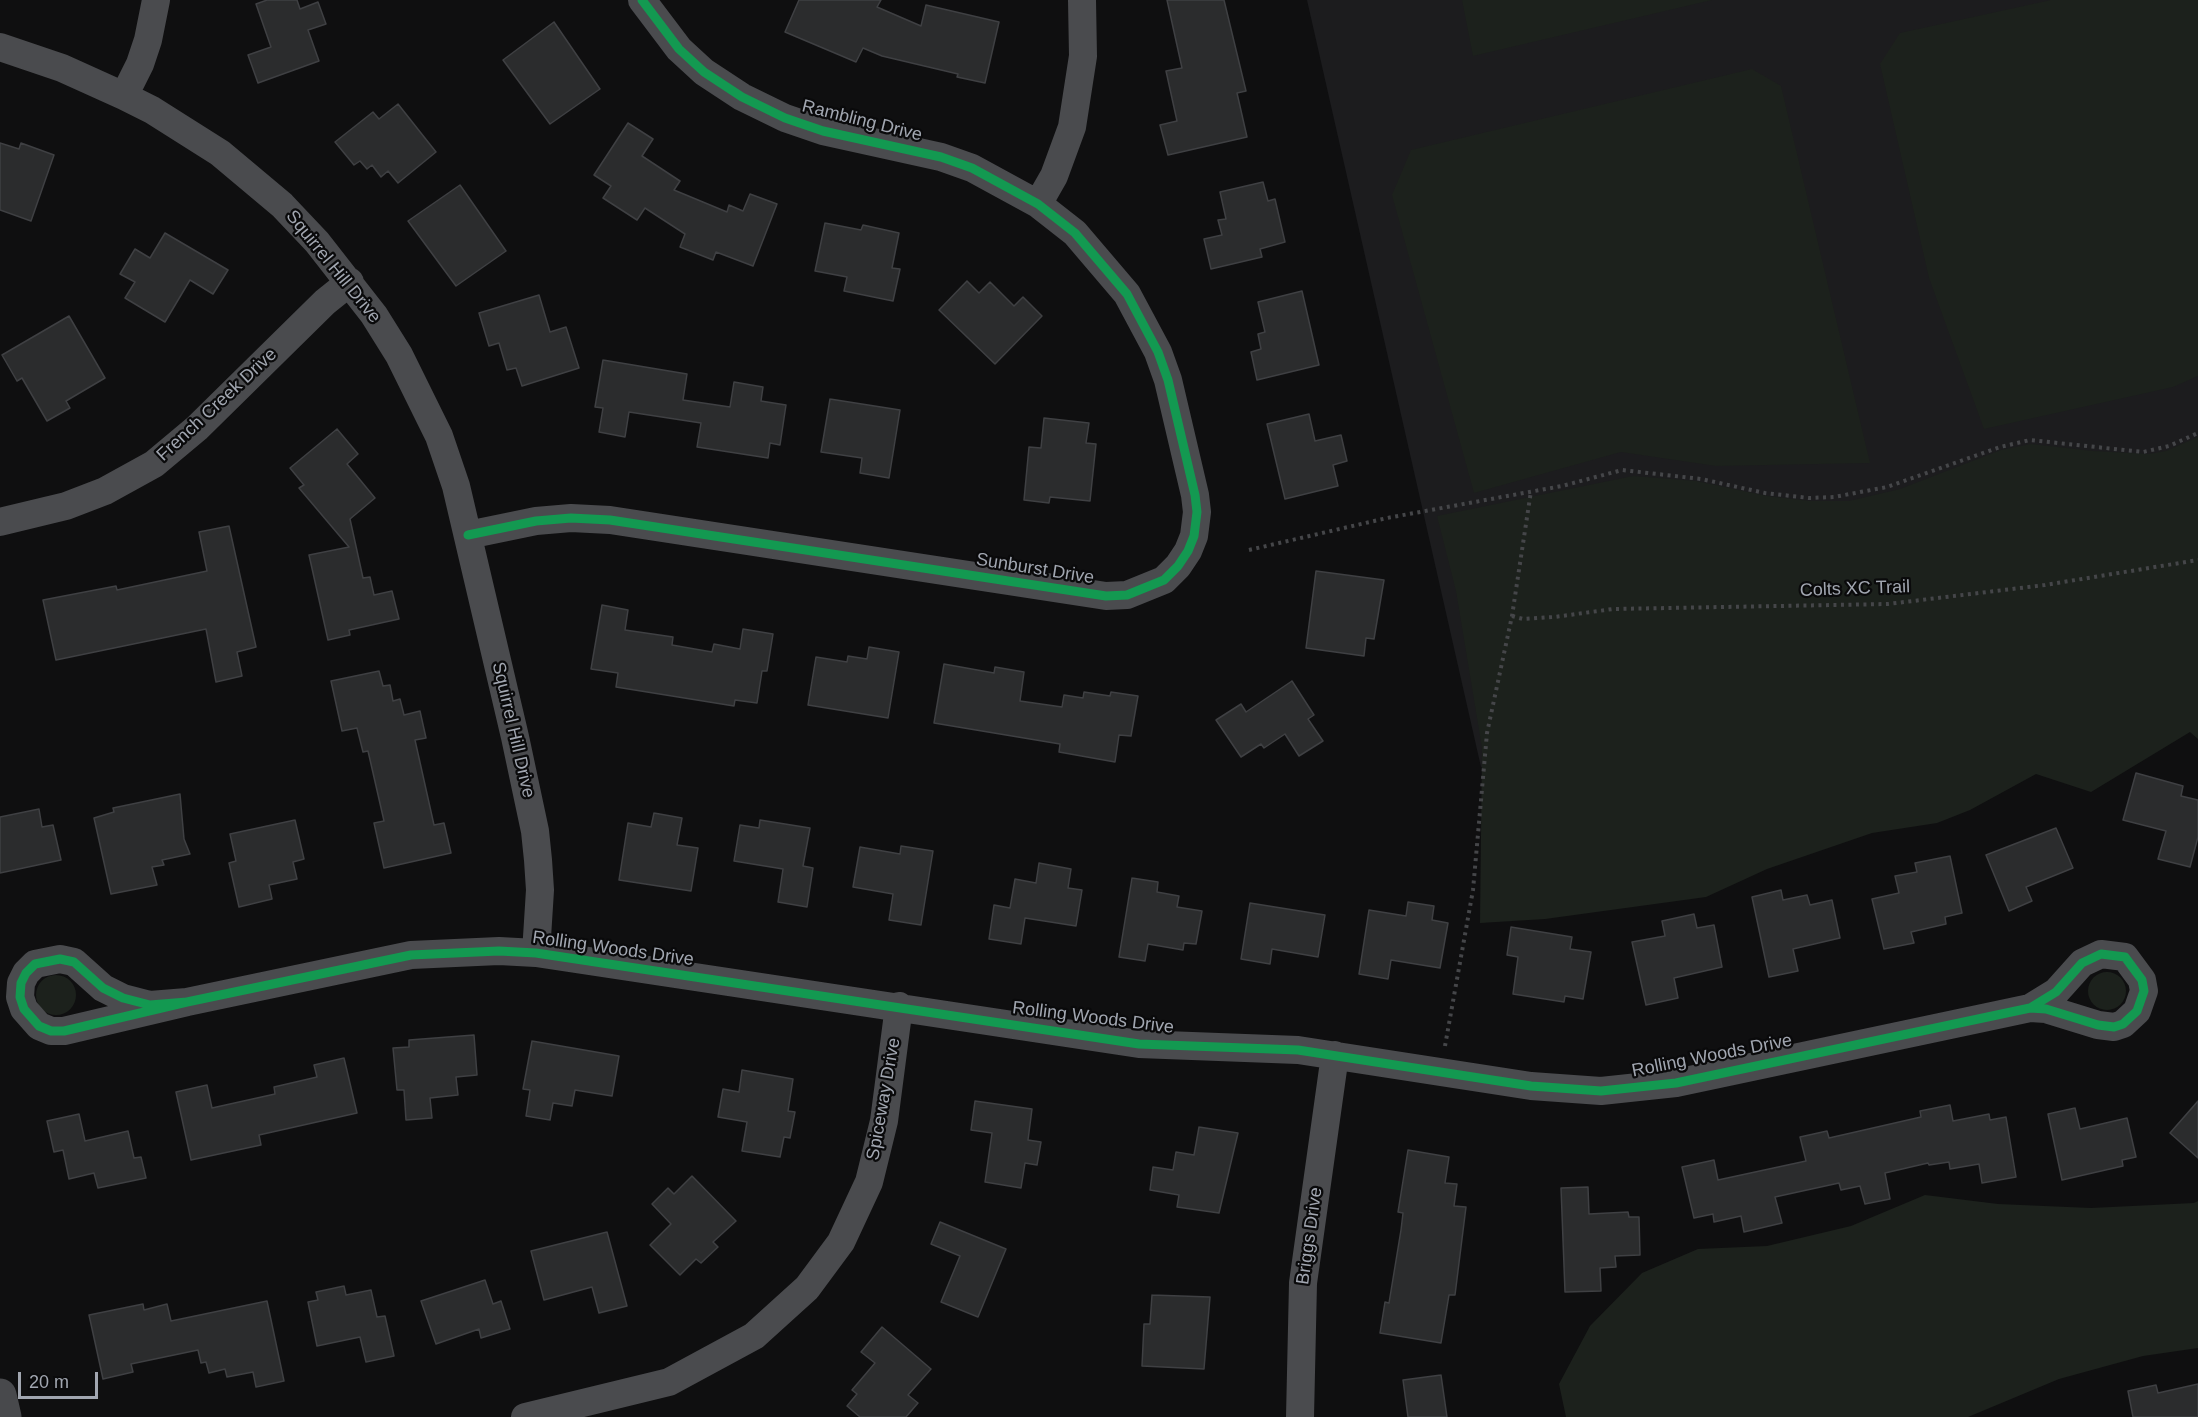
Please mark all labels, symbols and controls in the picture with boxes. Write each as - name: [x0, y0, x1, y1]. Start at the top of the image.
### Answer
- street label: Rambling Drive: [800, 96, 924, 146]
- street label: Squirrel Hill Drive: [281, 206, 385, 328]
- street label: French Creek Drive: [153, 344, 281, 466]
- street label: Sunburst Drive: [975, 549, 1095, 589]
- street label: Colts XC Trail: [1799, 576, 1911, 602]
- street label: Squirrel Hill Drive: [487, 660, 539, 800]
- street label: Rolling Woods Drive: [531, 927, 695, 971]
- street label: Rolling Woods Drive: [1011, 997, 1175, 1039]
- street label: Rolling Woods Drive: [1630, 1030, 1794, 1082]
- street label: Spiceway Drive: [863, 1036, 905, 1162]
- street label: Briggs Drive: [1292, 1186, 1328, 1286]
- scale bar: [21, 1360, 100, 1398]
- text: 20 m: [29, 1372, 69, 1392]

